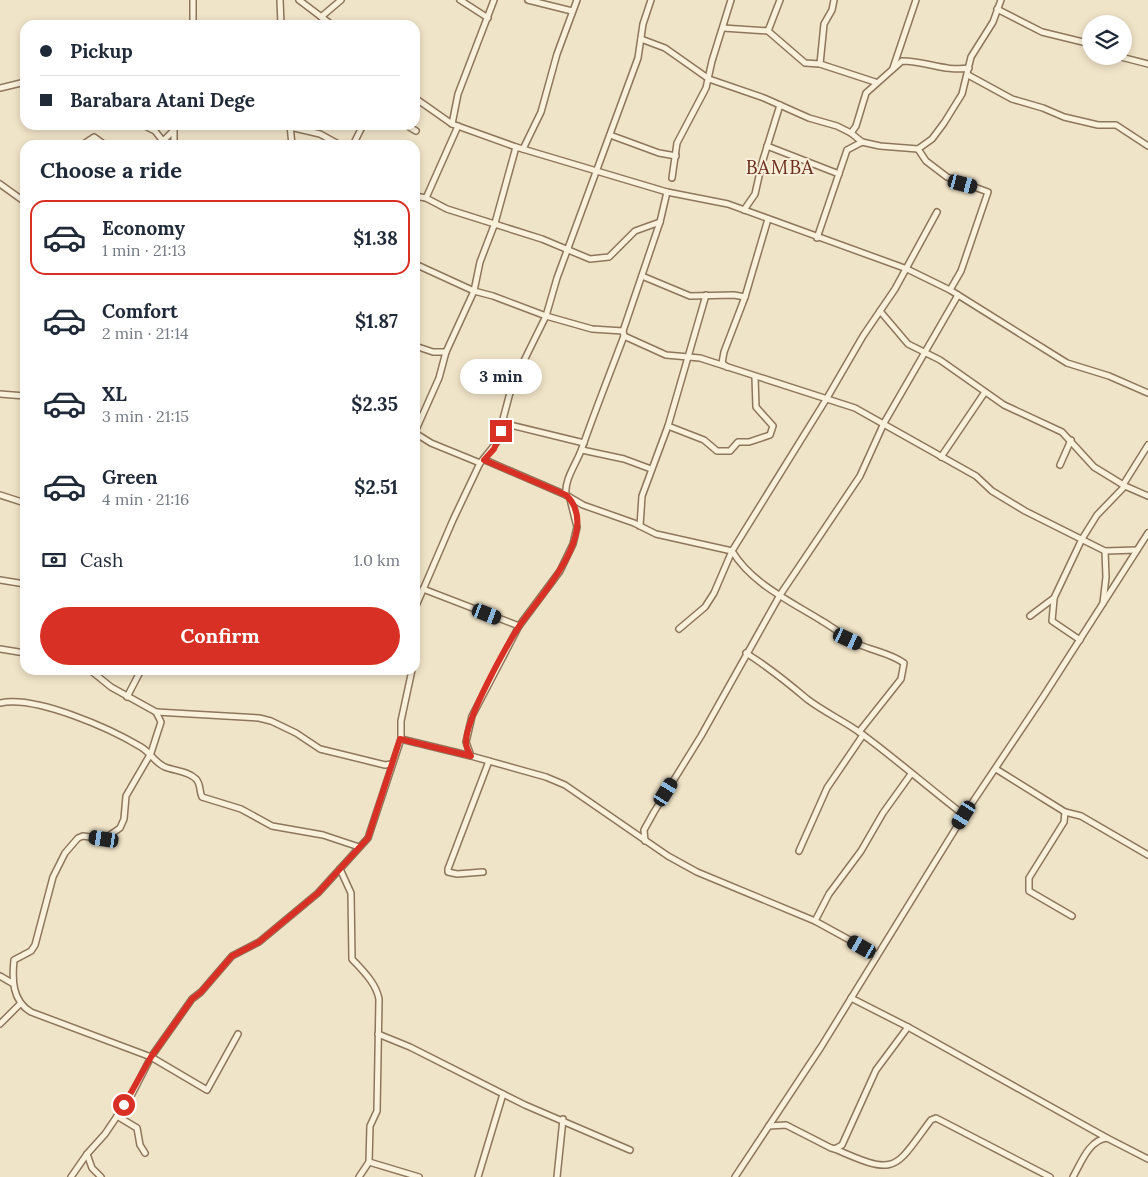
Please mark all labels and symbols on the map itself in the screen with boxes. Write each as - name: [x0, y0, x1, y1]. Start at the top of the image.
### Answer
- district label: BAMBA: [746, 155, 814, 179]
- car: [946, 173, 979, 195]
- callout: 3 min: [460, 358, 542, 394]
- route end: [490, 420, 512, 442]
- car: [470, 602, 503, 626]
- car: [831, 626, 864, 652]
- car: [651, 775, 680, 809]
- car: [949, 798, 978, 832]
- car: [88, 829, 119, 849]
- car: [845, 933, 878, 961]
- route start: [113, 1094, 135, 1116]

